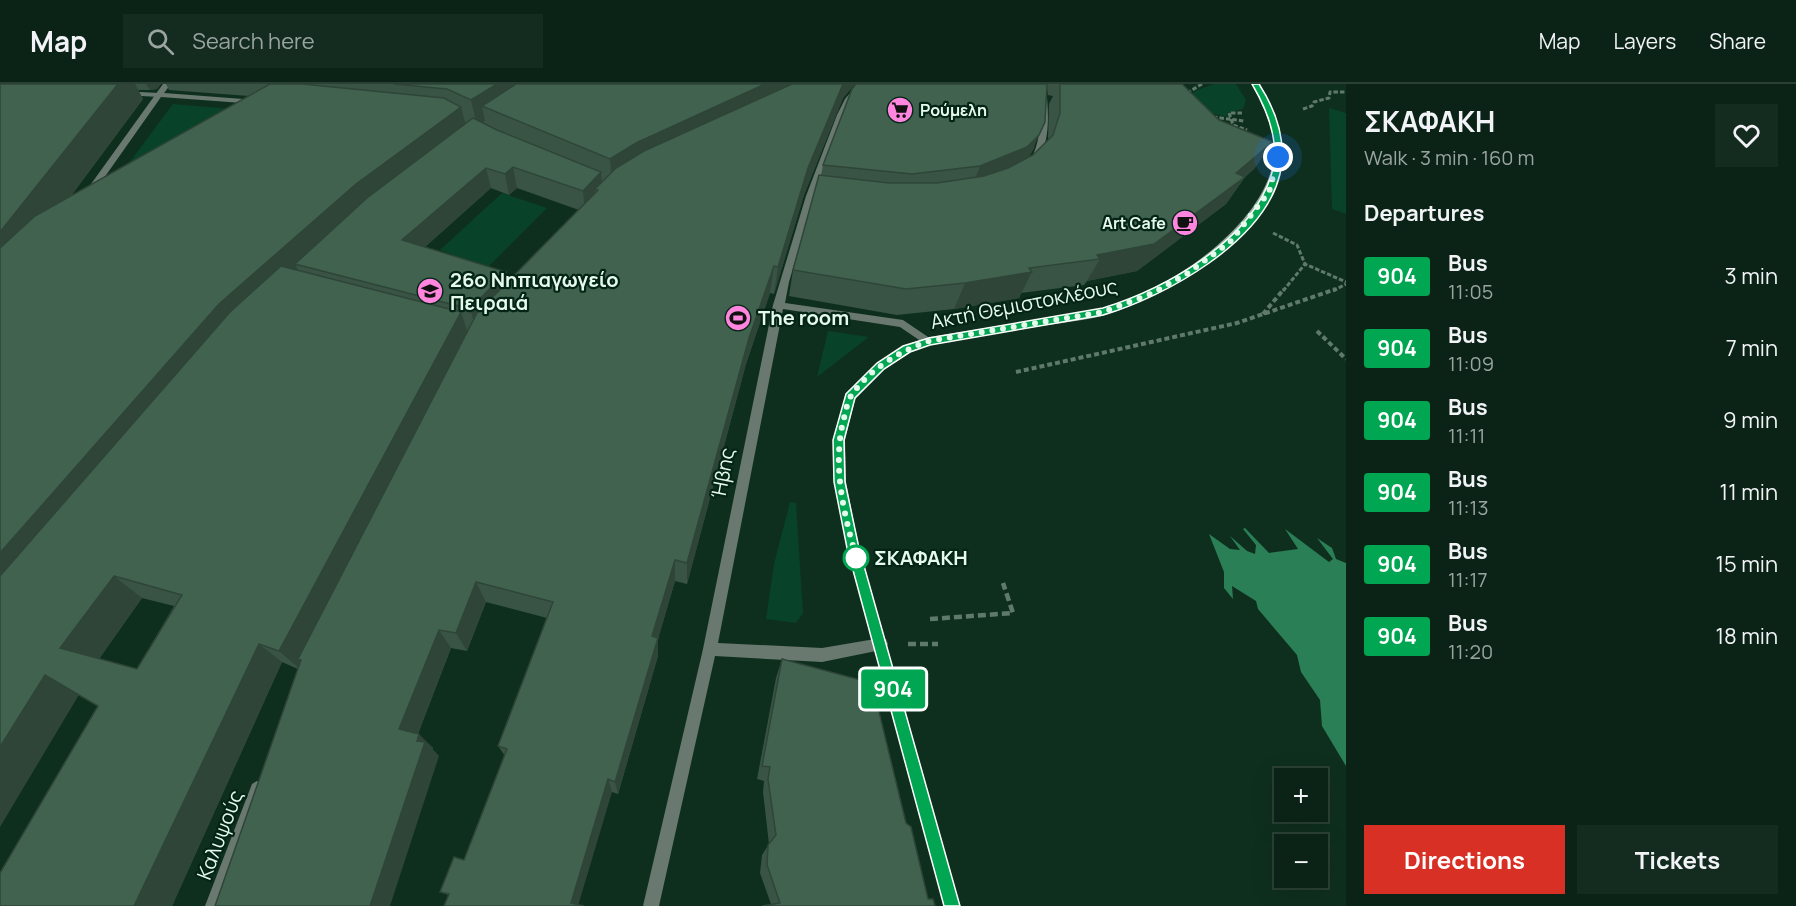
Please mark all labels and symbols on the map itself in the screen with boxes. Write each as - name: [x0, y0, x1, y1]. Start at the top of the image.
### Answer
- supermarket icon: Ρούμελη: [885, 95, 915, 125]
- place label: Ρούμελη: [920, 99, 987, 121]
- your location: [1263, 142, 1293, 172]
- cafe icon: Art Cafe: [1170, 208, 1200, 238]
- place label: Art Cafe: [1102, 212, 1166, 234]
- place label: 26ο Νηπιαγωγείο Πειραιά: [450, 266, 619, 316]
- street label: Ακτή Θεμιστοκλέους: [928, 272, 1120, 335]
- school or university icon: 26ο Νηπιαγωγείο Πειραιά: [415, 276, 445, 306]
- sports icon: The room: [723, 303, 753, 333]
- place label: The room: [758, 304, 849, 331]
- street label: Ήβης: [704, 445, 741, 500]
- place label: ΣΚΑΦΑΚΗ: [874, 544, 968, 571]
- marker: ΣΚΑΦΑΚΗ: [843, 545, 869, 571]
- line badge: 904: [858, 670, 928, 708]
- street label: Καλυψούς: [190, 786, 249, 883]

